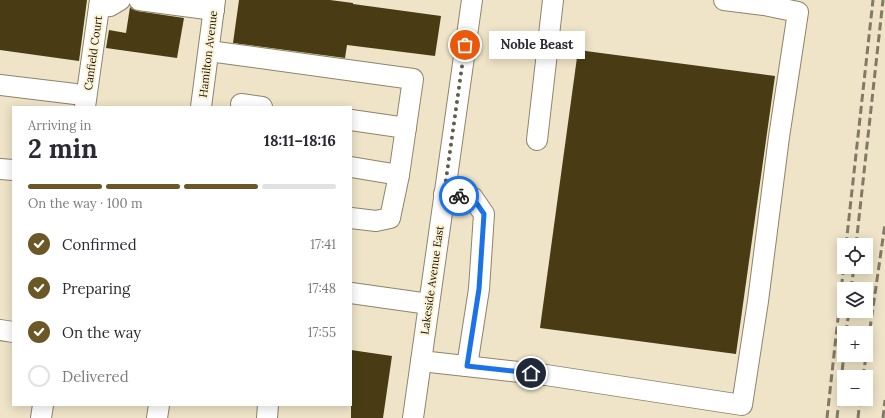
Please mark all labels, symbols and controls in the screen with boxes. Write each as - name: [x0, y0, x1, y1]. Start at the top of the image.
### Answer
- street label: Hamilton Avenue: [196, 10, 220, 98]
- street label: Canfield Court: [81, 14, 105, 91]
- pin: [448, 28, 482, 62]
- callout: Noble Beast: [489, 31, 585, 59]
- icon: bag: [454, 34, 476, 56]
- text: Noble Beast: [501, 36, 573, 53]
- text: Arriving in: [28, 117, 91, 134]
- text: 18:11–18:16: [264, 131, 336, 150]
- text: 2 min: [28, 132, 98, 165]
- courier: [439, 176, 479, 216]
- icon: bike: [448, 185, 470, 207]
- text: On the way · 100 m: [28, 195, 143, 212]
- street label: Lakeside Avenue East: [417, 224, 447, 335]
- icon: check: [28, 233, 50, 255]
- text: Confirmed: [62, 235, 137, 254]
- text: 17:41: [310, 236, 336, 253]
- map controls: [837, 238, 873, 406]
- button: locate: [837, 238, 873, 274]
- icon: check: [28, 277, 50, 299]
- text: Preparing: [62, 279, 130, 298]
- text: 17:48: [308, 280, 336, 297]
- button: layers: [837, 282, 873, 318]
- icon: check: [28, 321, 50, 343]
- text: On the way: [62, 323, 141, 342]
- text: 17:55: [308, 324, 336, 341]
- button: +: [837, 326, 873, 362]
- pin: [514, 356, 548, 390]
- icon: home: [520, 362, 542, 384]
- text: Delivered: [62, 367, 129, 386]
- button: −: [837, 370, 873, 406]

